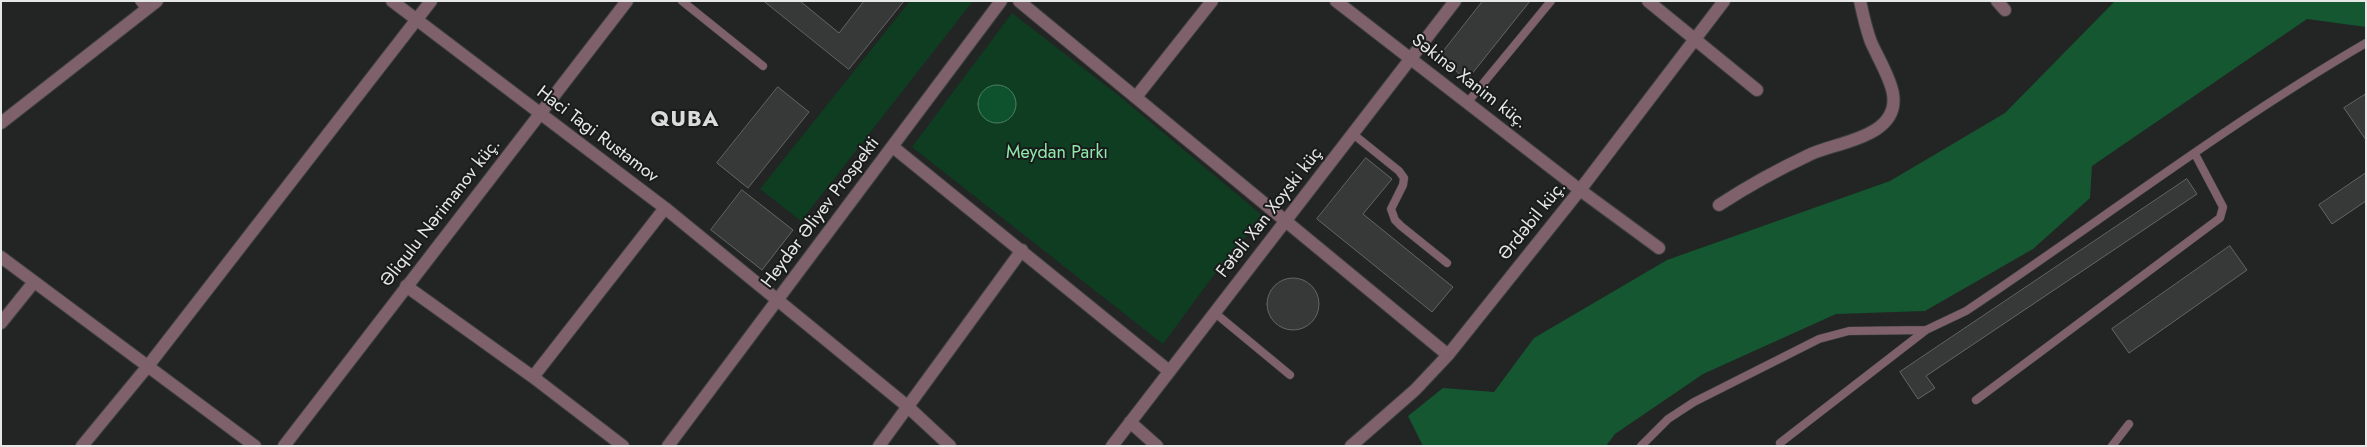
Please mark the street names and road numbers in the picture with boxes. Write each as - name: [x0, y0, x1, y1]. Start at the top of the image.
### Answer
- street label: Səkinə Xanim küç.: [1407, 30, 1531, 134]
- street label: Haci Tagi Rustamov: [532, 82, 662, 188]
- street label: Heydər Əliyev Prospekti: [757, 133, 885, 293]
- street label: Əliqulu Nərimanov küç.: [376, 135, 506, 291]
- street label: Fətəli Xan Xoyski küç: [1212, 144, 1328, 282]
- street label: Ərdəbil küç.: [1494, 177, 1572, 265]

